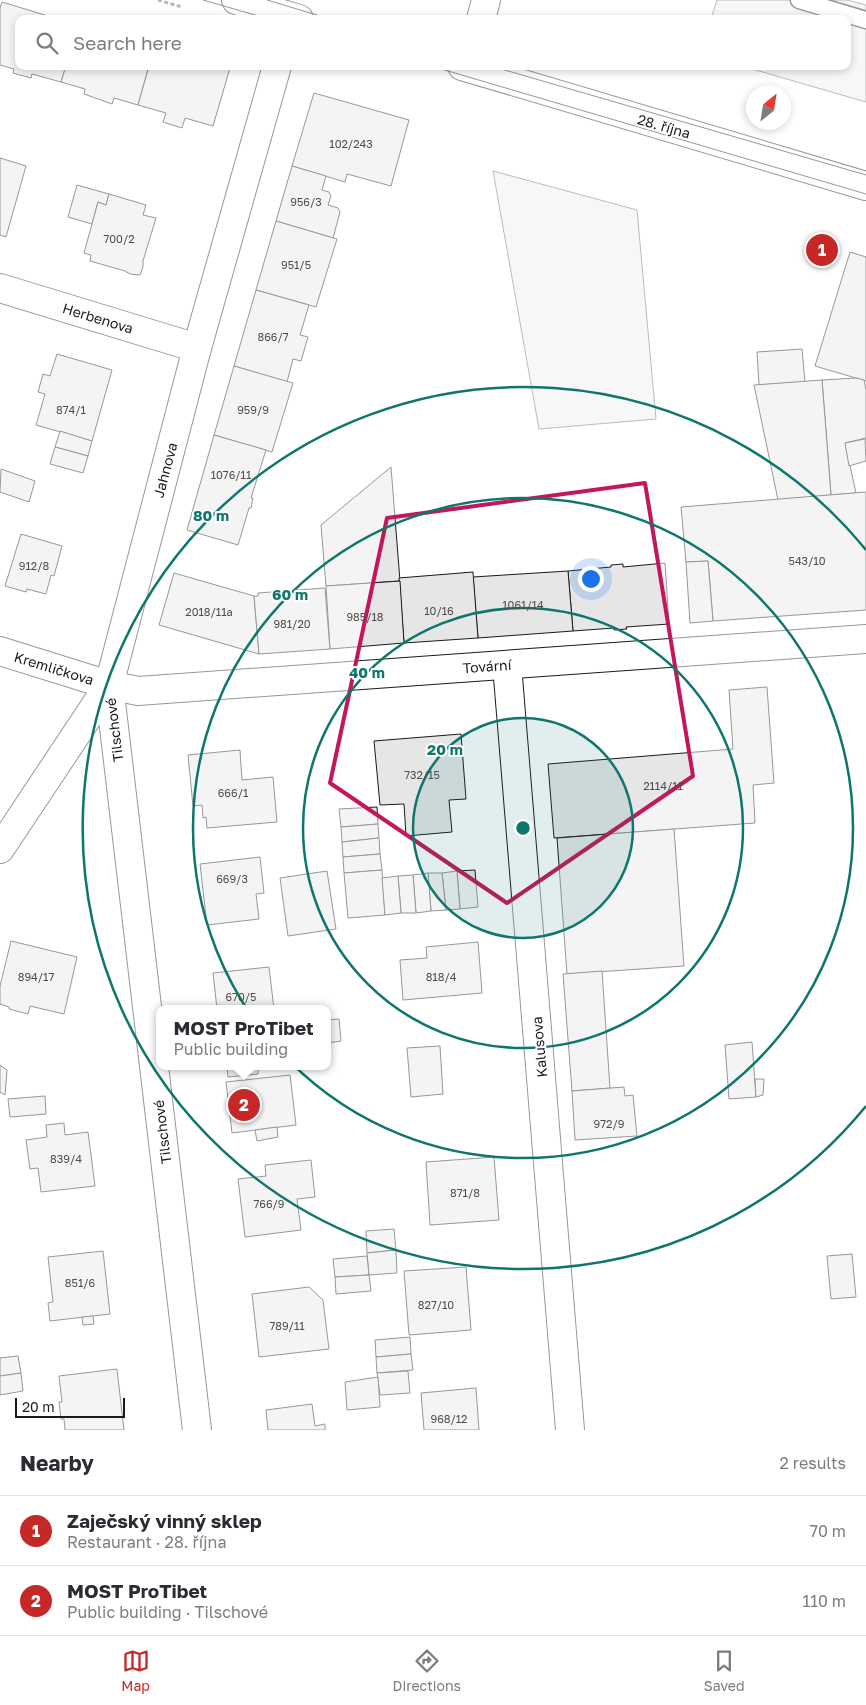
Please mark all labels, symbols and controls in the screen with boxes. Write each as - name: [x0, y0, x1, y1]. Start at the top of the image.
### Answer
- search box: [15, 15, 851, 70]
- icon: search: [33, 29, 61, 57]
- text: Search here: [73, 31, 182, 54]
- north arrow: [746, 85, 791, 130]
- street label: 28. října: [636, 110, 692, 142]
- house number: 102/243: [329, 137, 373, 150]
- house number: 956/3: [290, 195, 322, 208]
- pin: 1: [806, 231, 838, 269]
- house number: 700/2: [103, 232, 135, 245]
- house number: 951/5: [281, 258, 311, 271]
- street label: Herbenova: [61, 299, 135, 337]
- house number: 866/7: [257, 330, 289, 343]
- house number: 874/1: [56, 403, 86, 416]
- house number: 959/9: [237, 403, 269, 416]
- street label: Jahnova: [149, 441, 181, 499]
- house number: 1076/11: [211, 468, 251, 481]
- text: 80 m: [193, 506, 229, 524]
- house number: 543/10: [789, 554, 826, 567]
- house number: 912/8: [19, 559, 49, 572]
- your location: [578, 566, 604, 592]
- text: 60 m: [272, 585, 308, 603]
- house number: 1061/14: [502, 598, 544, 611]
- house number: 10/16: [424, 604, 454, 617]
- house number: 2018/11a: [185, 605, 233, 618]
- house number: 985/18: [346, 610, 384, 623]
- house number: 981/20: [273, 617, 311, 630]
- street label: Kremličkova: [12, 648, 96, 688]
- street label: Tovární: [462, 656, 513, 676]
- text: 40 m: [349, 663, 385, 681]
- street label: Tilschové: [102, 697, 126, 763]
- text: 20 m: [427, 740, 463, 758]
- house number: 732/15: [404, 768, 440, 781]
- house number: 2114/11: [643, 779, 683, 792]
- house number: 666/1: [218, 786, 248, 799]
- centre of rings: [514, 819, 532, 837]
- house number: 669/3: [216, 872, 248, 885]
- house number: 894/17: [18, 970, 54, 983]
- house number: 818/4: [426, 970, 457, 983]
- house number: 670/5: [226, 990, 256, 1003]
- popup: [156, 1005, 331, 1070]
- text: MOST ProTibet: [173, 1016, 314, 1039]
- street label: Kalusova: [528, 1016, 550, 1078]
- text: Public building: [173, 1039, 288, 1059]
- pin: 2: [228, 1086, 260, 1124]
- street label: Tilschové: [150, 1099, 174, 1165]
- house number: 972/9: [594, 1117, 624, 1130]
- house number: 839/4: [50, 1152, 82, 1165]
- house number: 871/8: [450, 1186, 480, 1199]
- house number: 766/9: [253, 1197, 285, 1210]
- house number: 851/6: [65, 1276, 96, 1289]
- house number: 827/10: [418, 1298, 454, 1311]
- house number: 789/11: [269, 1319, 305, 1332]
- scale bar: [15, 1395, 125, 1418]
- text: 20 m: [22, 1398, 55, 1415]
- house number: 968/12: [430, 1412, 468, 1425]
- text: Nearby: [20, 1450, 94, 1476]
- text: 2 results: [780, 1453, 846, 1473]
- text: Zaječský vinný sklep: [67, 1509, 262, 1532]
- text: 1: [32, 1521, 40, 1541]
- text: 70 m: [809, 1521, 846, 1541]
- text: Restaurant · 28. října: [67, 1532, 226, 1552]
- text: MOST ProTibet: [67, 1579, 207, 1602]
- text: 2: [31, 1591, 41, 1611]
- text: 110 m: [802, 1591, 846, 1611]
- text: Public building · Tilschové: [67, 1602, 268, 1622]
- tab: Map: [121, 1647, 150, 1694]
- tab: Directions: [393, 1647, 461, 1694]
- tab: Saved: [704, 1647, 745, 1694]

